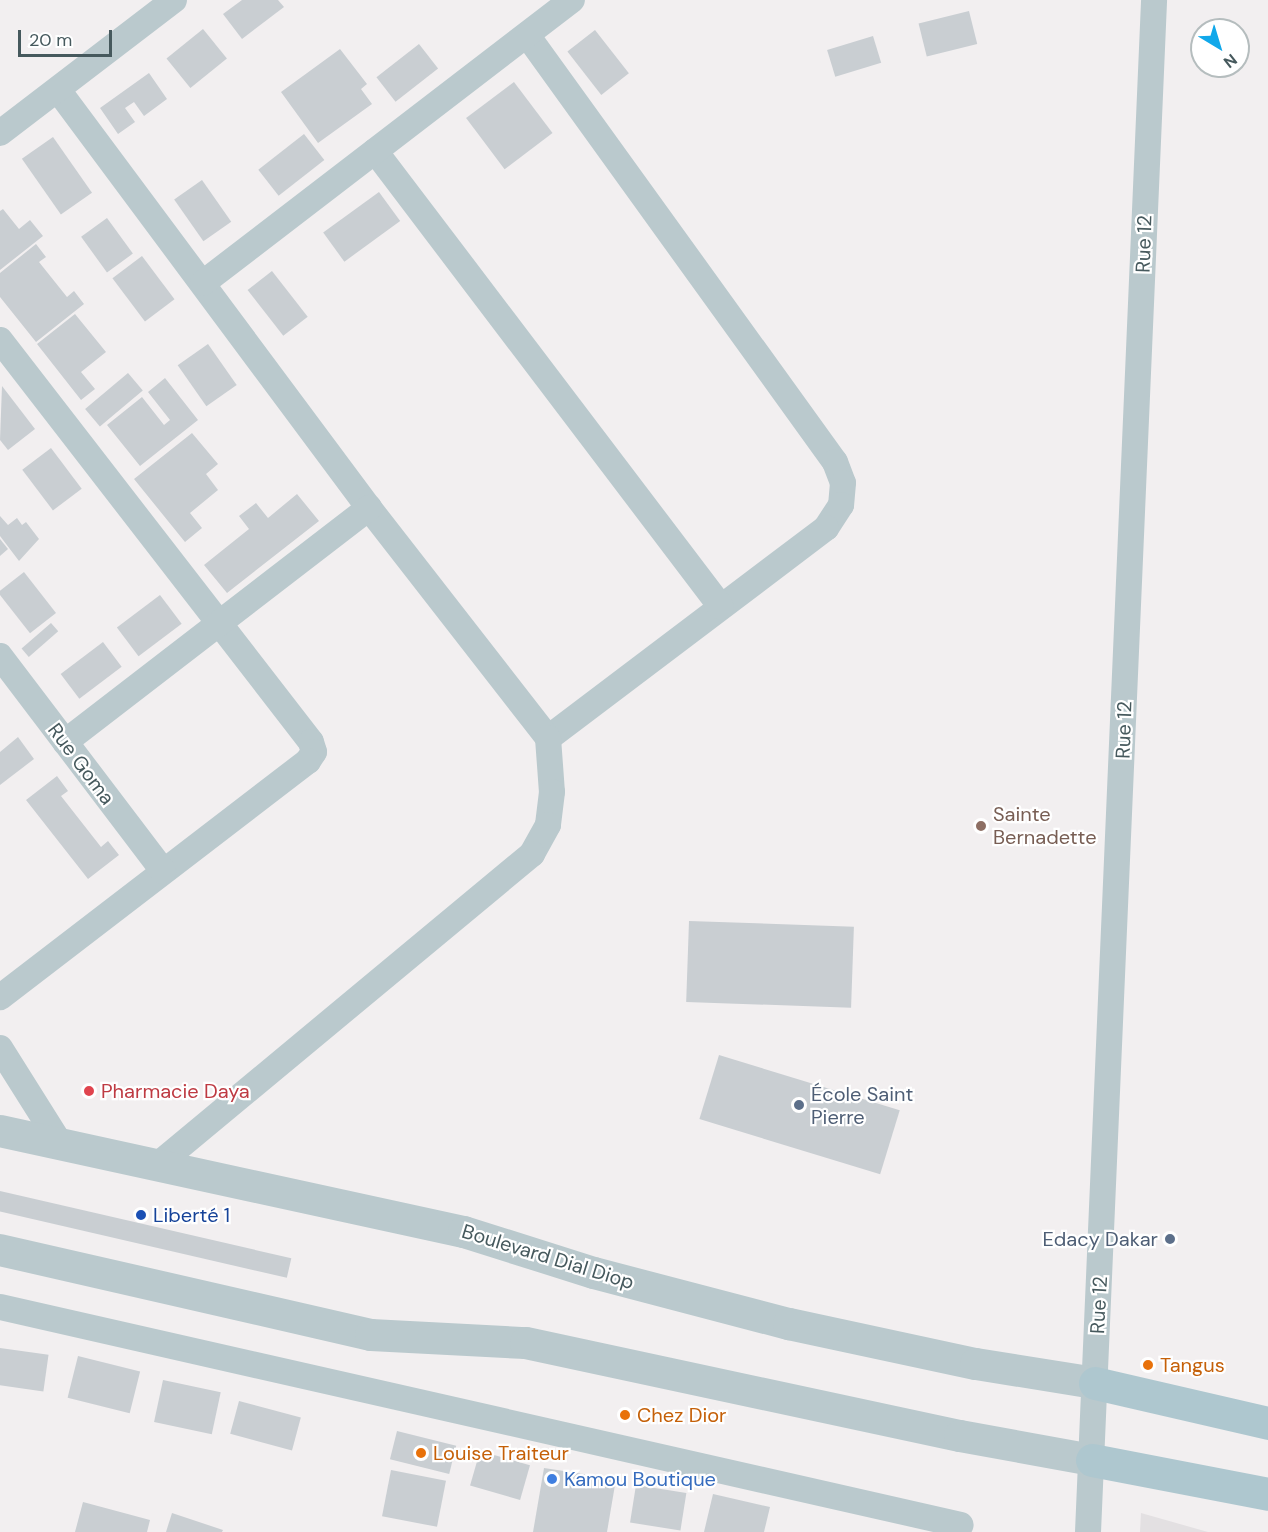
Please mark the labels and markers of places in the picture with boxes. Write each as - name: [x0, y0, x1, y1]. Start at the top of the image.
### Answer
- place label: Sainte Bernadette: [993, 802, 1096, 849]
- marker: Sainte Bernadette: [974, 819, 988, 833]
- place label: Pharmacie Daya: [101, 1079, 250, 1103]
- place label: École Saint Pierre: [811, 1082, 913, 1129]
- marker: Pharmacie Daya: [82, 1084, 96, 1098]
- marker: École Saint Pierre: [792, 1098, 806, 1112]
- place label: Liberté 1: [153, 1203, 230, 1227]
- marker: Liberté 1: [134, 1208, 148, 1222]
- place label: Edacy Dakar: [1042, 1227, 1158, 1251]
- marker: Edacy Dakar: [1163, 1232, 1177, 1246]
- place label: Tangus: [1160, 1353, 1225, 1377]
- marker: Tangus: [1141, 1358, 1155, 1372]
- place label: Chez Dior: [637, 1403, 726, 1427]
- marker: Chez Dior: [618, 1408, 632, 1422]
- place label: Louise Traiteur: [433, 1441, 569, 1465]
- marker: Louise Traiteur: [414, 1446, 428, 1460]
- place label: Kamou Boutique: [564, 1467, 716, 1491]
- marker: Kamou Boutique: [545, 1472, 559, 1486]

